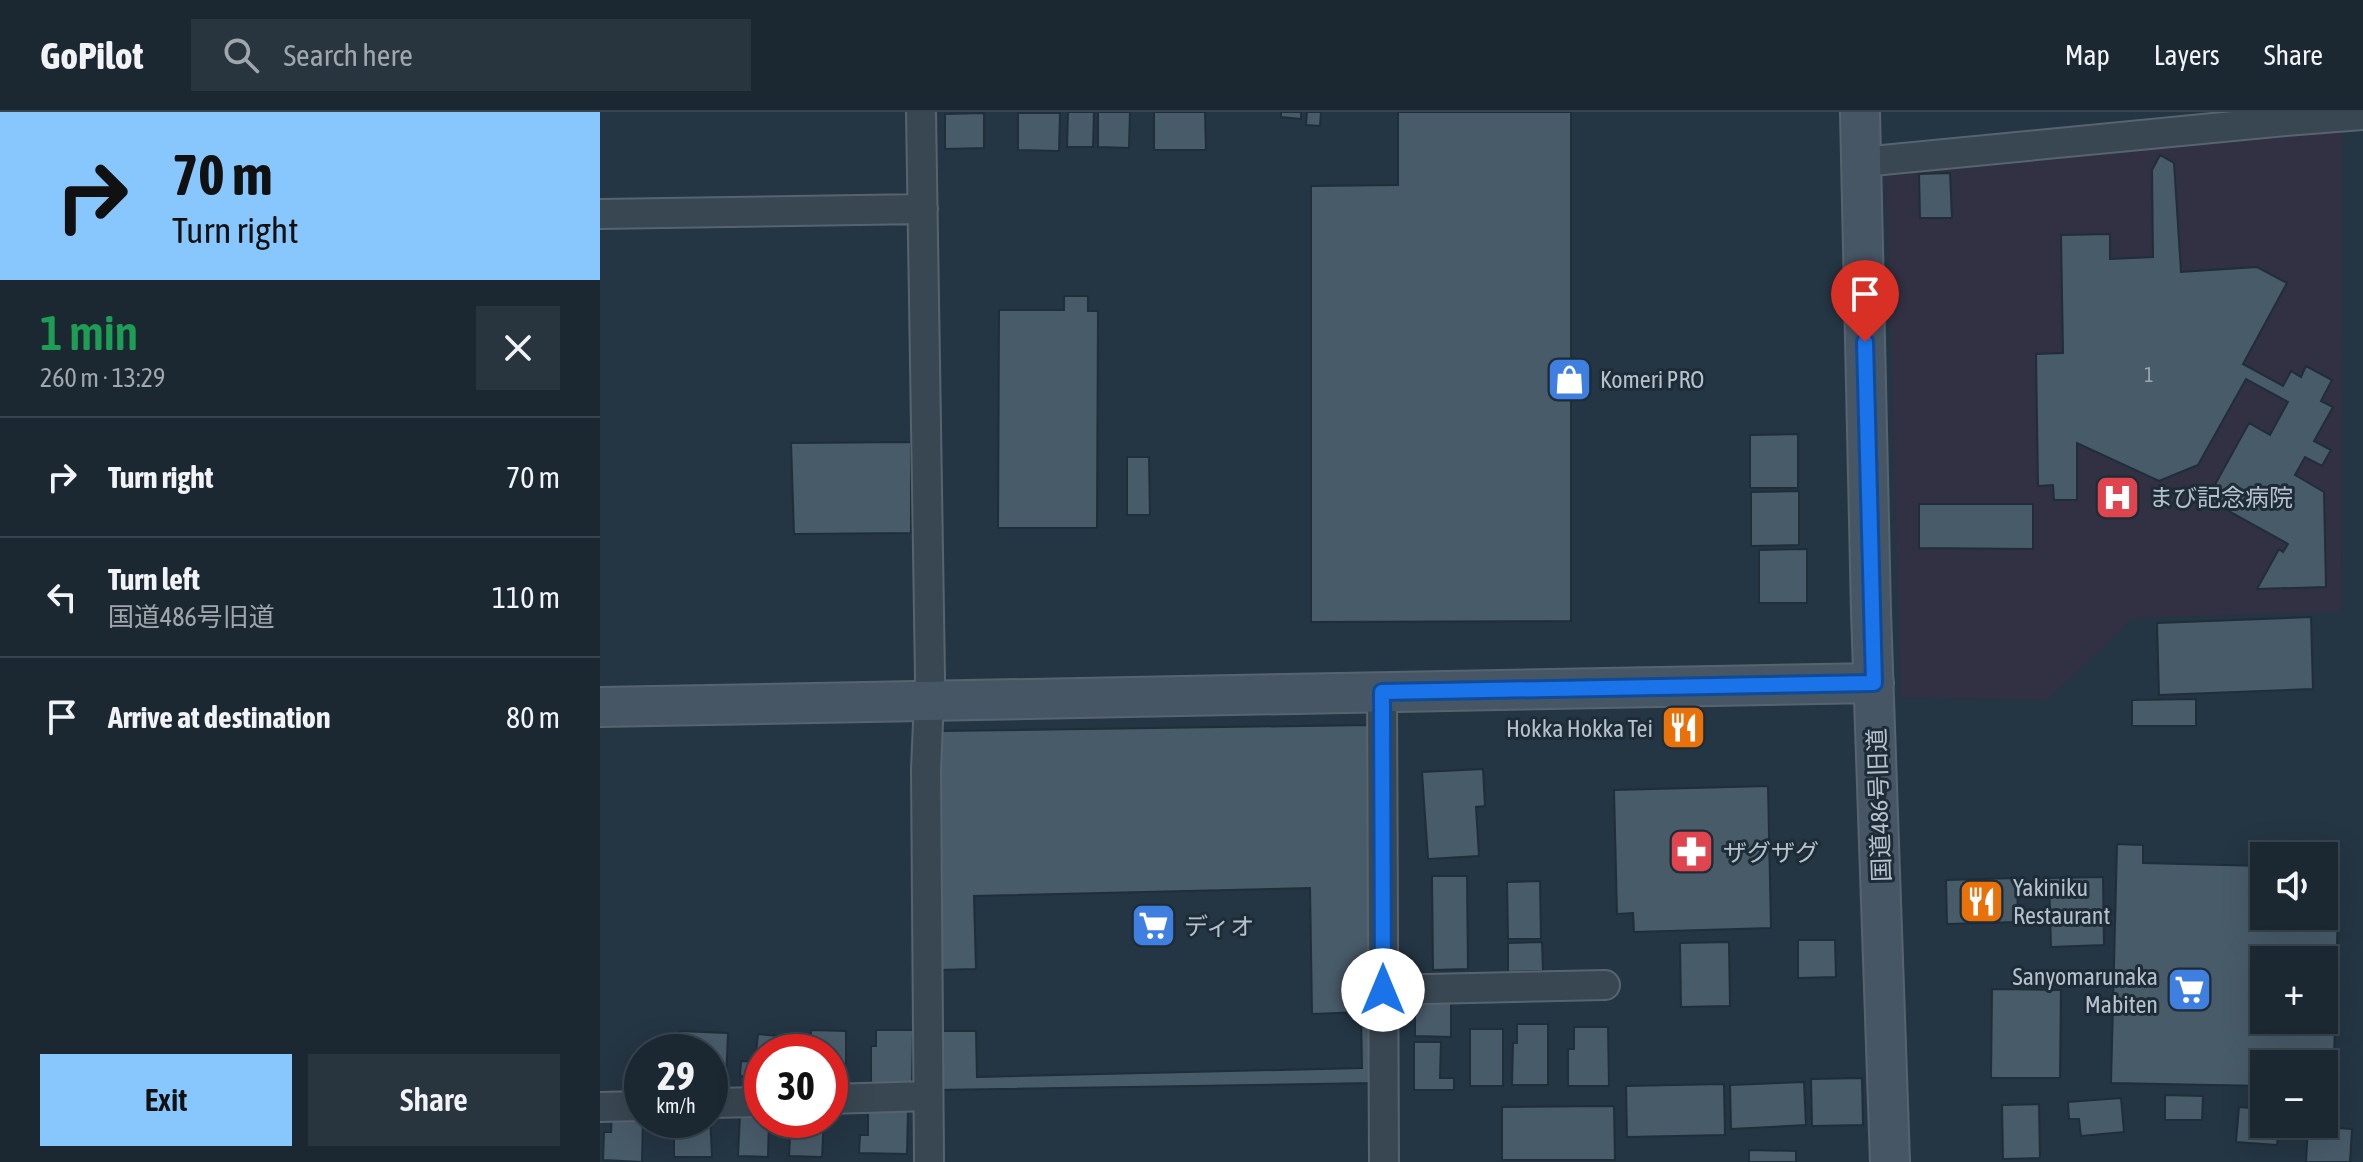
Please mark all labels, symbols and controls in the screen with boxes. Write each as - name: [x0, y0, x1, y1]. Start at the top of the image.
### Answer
- search box: [191, 19, 751, 91]
- icon: search: [219, 33, 263, 77]
- text: GoPilot: [40, 34, 143, 77]
- text: Search here: [283, 38, 413, 72]
- text: Map: [2065, 39, 2110, 71]
- text: Layers: [2154, 39, 2220, 71]
- text: Share: [2264, 39, 2323, 71]
- text: 70 m: [172, 143, 273, 207]
- icon: right: [40, 144, 144, 248]
- text: Turn right: [172, 209, 299, 251]
- pin: [1831, 260, 1899, 342]
- icon: arrive: [1843, 272, 1887, 316]
- text: 1 min: [40, 305, 138, 360]
- button: close: [476, 306, 560, 390]
- shop icon: Komeri PRO: [1545, 355, 1593, 403]
- text: 260 m · 13:29: [40, 363, 165, 393]
- house number: 1: [2144, 363, 2154, 386]
- place label: Komeri PRO: [1600, 366, 1704, 393]
- icon: right: [40, 455, 84, 499]
- text: Turn right: [108, 460, 214, 494]
- text: 70 m: [506, 460, 560, 494]
- hospital icon: まび記念病院: [2094, 473, 2142, 521]
- place label: まび記念病院: [2149, 484, 2293, 511]
- text: Turn left: [108, 562, 200, 596]
- icon: left: [40, 575, 84, 619]
- text: 110 m: [492, 580, 560, 614]
- text: 国道486号旧道: [108, 602, 275, 632]
- icon: arrive: [40, 695, 84, 739]
- text: Arrive at destination: [108, 700, 330, 734]
- text: 80 m: [506, 700, 560, 734]
- restaurant icon: Hokka Hokka Tei: [1660, 704, 1708, 752]
- place label: Hokka Hokka Tei: [1506, 715, 1653, 742]
- street label: 国道486号旧道: [1863, 728, 1895, 882]
- pharmacy icon: ザグザグ: [1668, 828, 1716, 876]
- place label: ザグザグ: [1723, 839, 1819, 866]
- map controls: [2250, 842, 2338, 1138]
- button: sound: [2250, 842, 2338, 930]
- place label: Yakiniku Restaurant: [2013, 874, 2110, 929]
- restaurant icon: Yakiniku Restaurant: [1958, 877, 2006, 925]
- supermarket icon: ディオ: [1129, 902, 1177, 950]
- place label: ディオ: [1184, 913, 1254, 940]
- button: +: [2250, 946, 2338, 1034]
- position arrow: [1341, 948, 1425, 1032]
- place label: Sanyomarunaka Mabiten: [2013, 963, 2158, 1018]
- supermarket icon: Sanyomarunaka Mabiten: [2165, 966, 2213, 1014]
- speed limit sign: 30: [744, 1034, 848, 1138]
- button: −: [2250, 1050, 2338, 1138]
- text: 29: [657, 1053, 695, 1098]
- button: Exit: [40, 1054, 292, 1146]
- button: Share: [308, 1054, 560, 1146]
- text: km/h: [656, 1094, 696, 1117]

